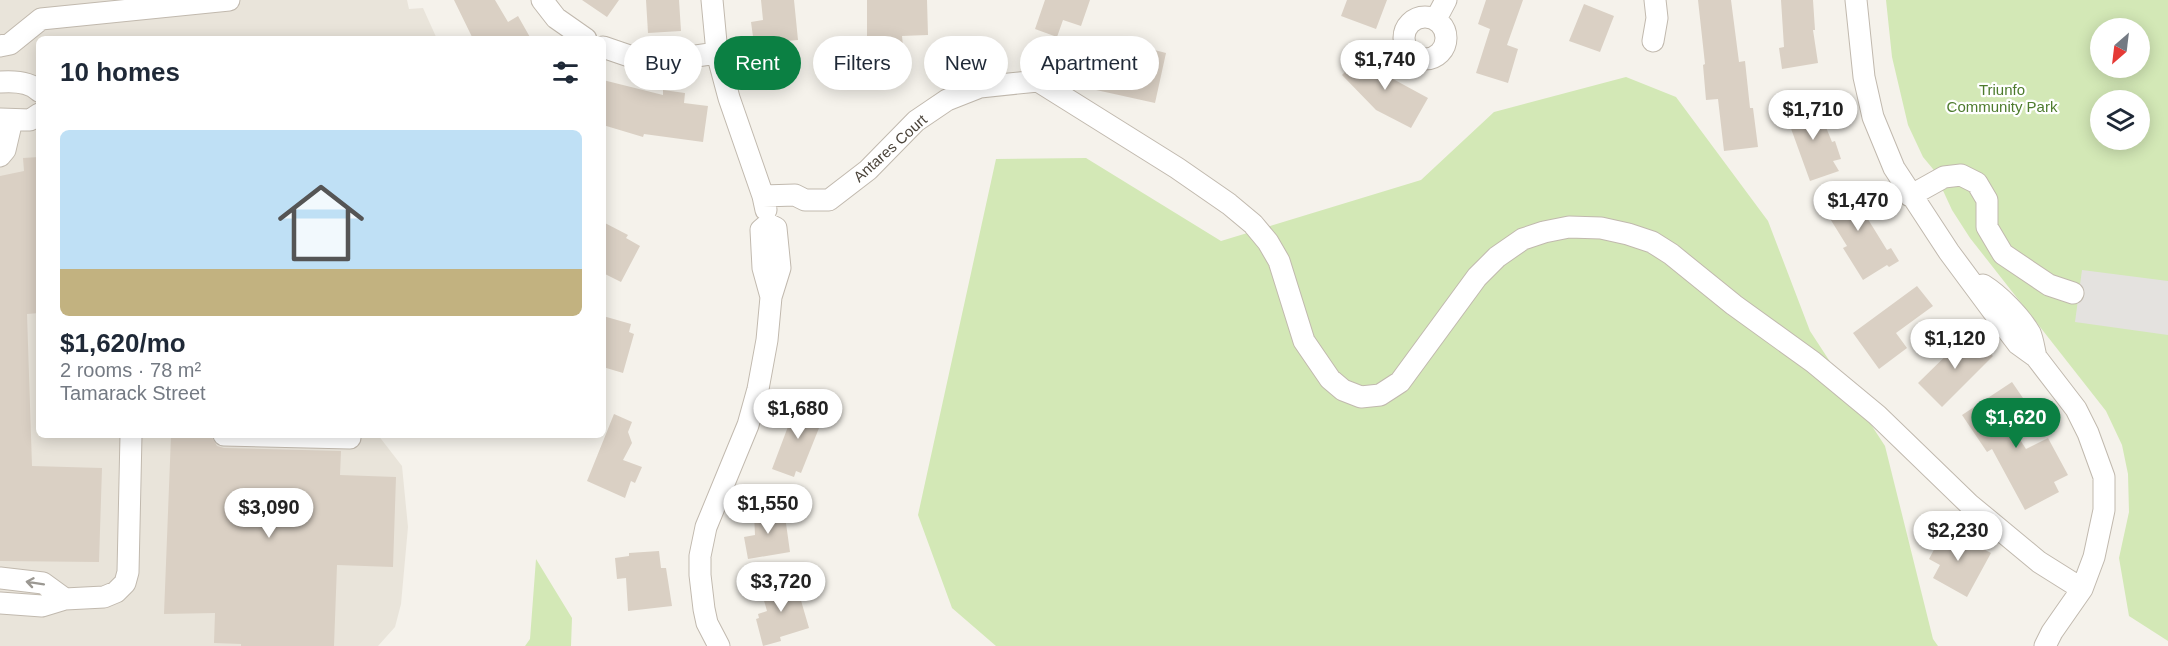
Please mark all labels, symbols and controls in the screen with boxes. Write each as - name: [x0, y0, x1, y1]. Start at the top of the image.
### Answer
- north arrow: [2090, 18, 2150, 78]
- map controls: [2090, 18, 2150, 150]
- chip: Buy: [624, 36, 702, 90]
- chip: Rent: [714, 36, 801, 90]
- chip: Filters: [813, 36, 912, 90]
- chip: New: [924, 36, 1008, 90]
- chip: Apartment: [1020, 36, 1159, 90]
- pin: $1,740: [1336, 40, 1434, 91]
- text: $1,740: [1354, 48, 1416, 70]
- icon: filters: [549, 56, 582, 89]
- text: 10 homes: [60, 57, 180, 87]
- park label: Triunfo Community Park: [1947, 81, 2058, 115]
- pin: $1,710: [1764, 90, 1862, 141]
- button: layers: [2090, 90, 2150, 150]
- text: $1,710: [1782, 98, 1844, 120]
- street label: Antares Court: [850, 110, 931, 185]
- icon: home: [267, 169, 375, 277]
- pin: $1,470: [1809, 181, 1907, 232]
- text: $1,470: [1827, 189, 1889, 211]
- pin: $1,120: [1906, 319, 2004, 370]
- text: $1,120: [1924, 327, 1986, 349]
- text: $1,620/mo: [60, 328, 186, 358]
- text: 2 rooms · 78 m²: [60, 359, 201, 381]
- text: Tamarack Street: [60, 382, 206, 404]
- pin: $1,680: [749, 389, 847, 440]
- text: $1,680: [767, 397, 829, 419]
- pin: $1,620: [1967, 398, 2065, 449]
- text: $1,620: [1985, 406, 2047, 428]
- pin: $1,550: [719, 484, 817, 535]
- pin: $3,090: [220, 488, 318, 539]
- text: $1,550: [737, 492, 799, 514]
- text: $3,090: [238, 496, 300, 518]
- pin: $2,230: [1909, 511, 2007, 562]
- text: $2,230: [1927, 519, 1989, 541]
- pin: $3,720: [732, 562, 830, 613]
- text: $3,720: [750, 570, 812, 592]
- one-way arrow: [25, 577, 45, 588]

